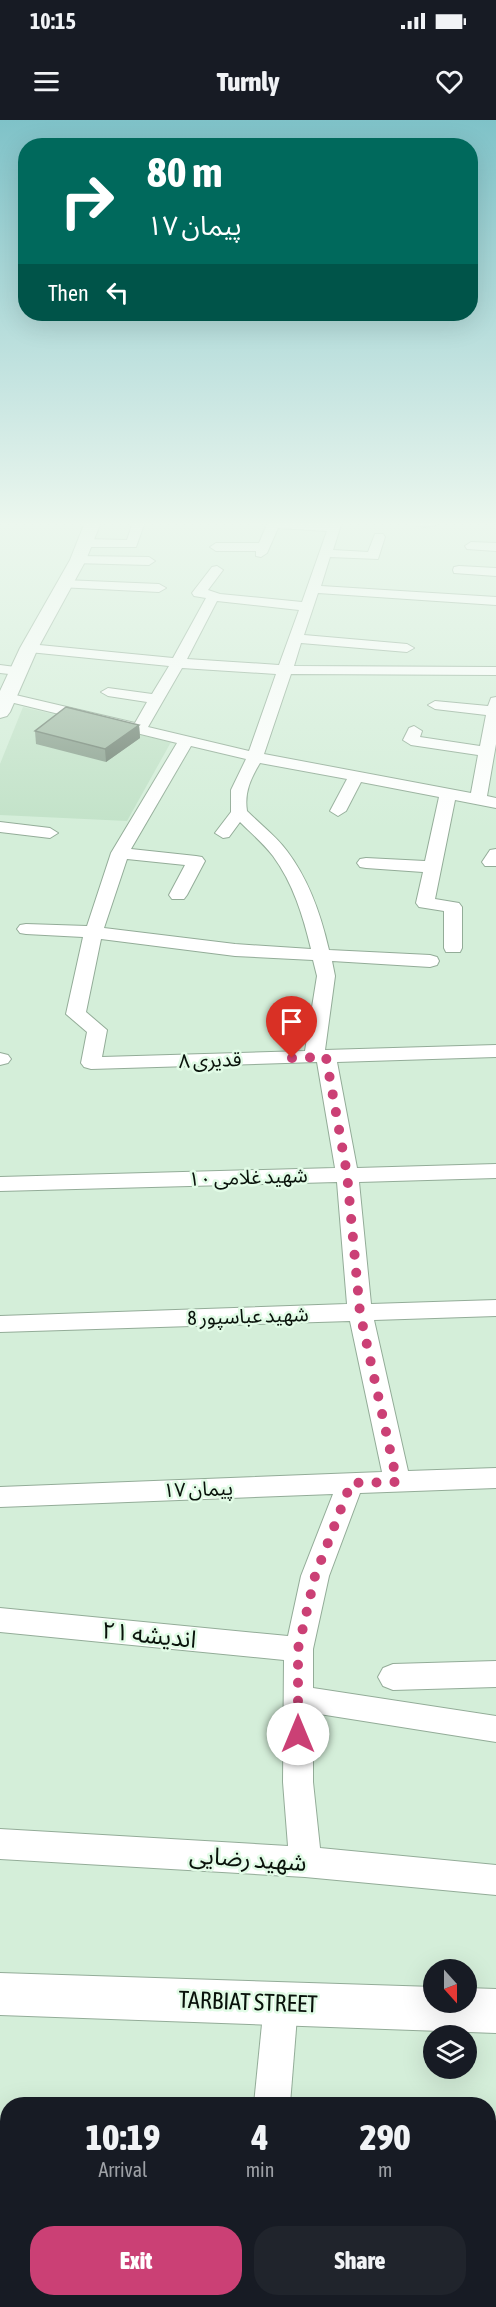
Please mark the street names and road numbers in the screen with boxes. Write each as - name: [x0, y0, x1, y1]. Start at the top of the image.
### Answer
- street label: قدیری ۸: [178, 1047, 242, 1073]
- street label: شهید غلامی ۱۰: [188, 1163, 308, 1191]
- street label: شهید عباسپور 8: [187, 1302, 309, 1331]
- street label: پیمان ۱۷: [163, 1476, 234, 1503]
- street label: اندیشه ۲۱: [100, 1616, 198, 1653]
- street label: شهید رضایی: [188, 1841, 308, 1877]
- street label: TARBIAT STREET: [178, 1986, 318, 2017]

